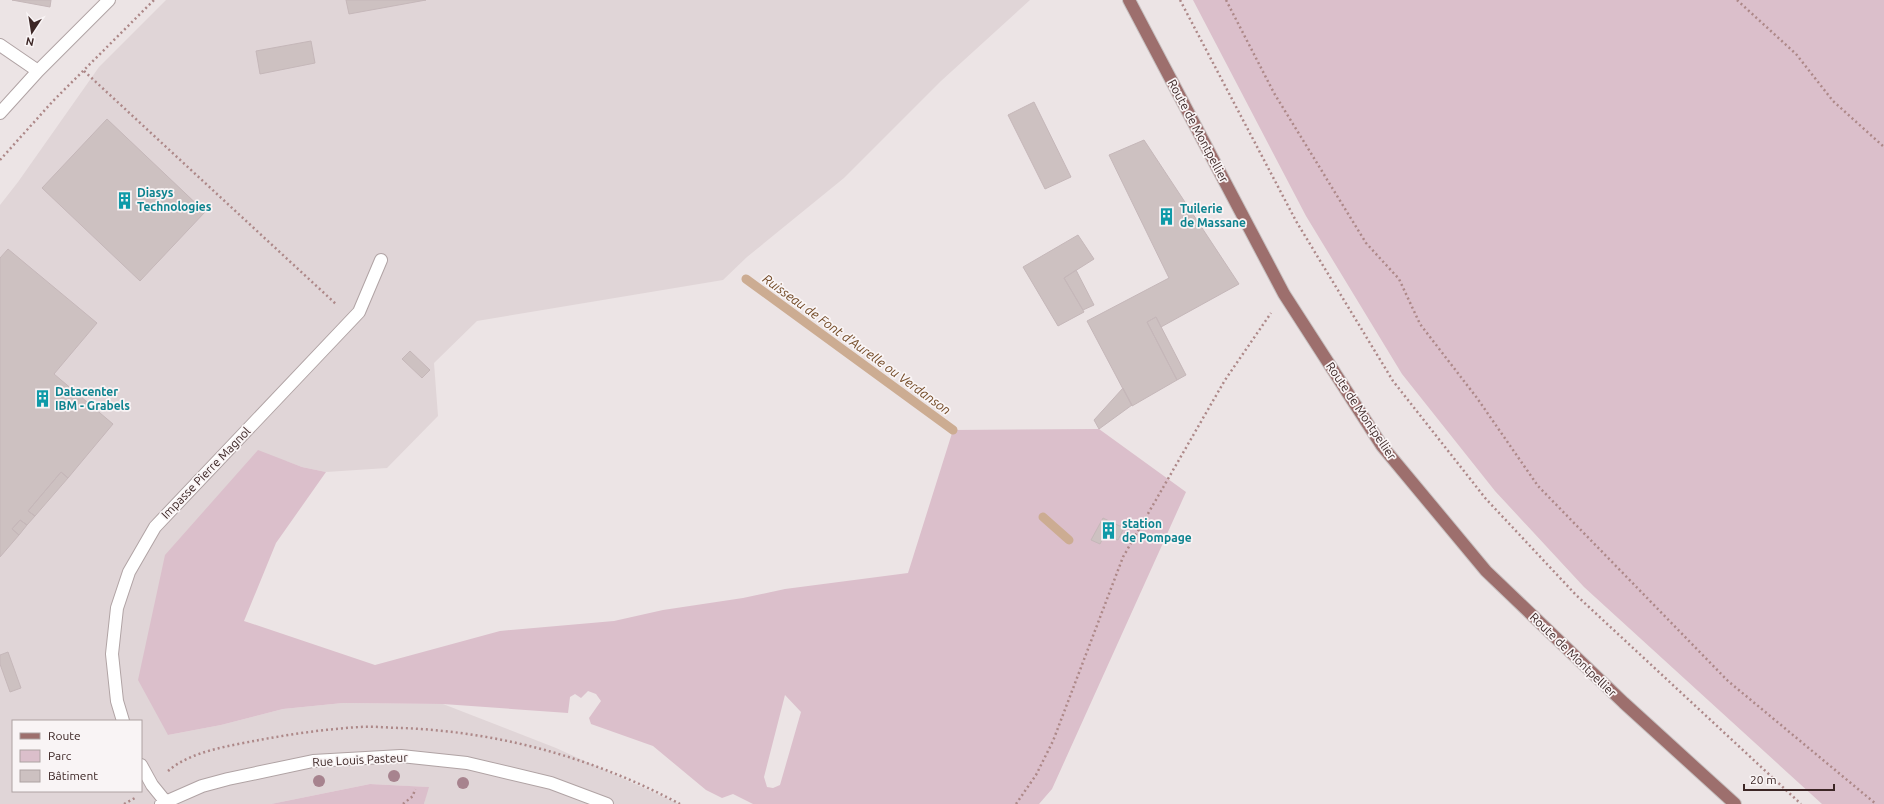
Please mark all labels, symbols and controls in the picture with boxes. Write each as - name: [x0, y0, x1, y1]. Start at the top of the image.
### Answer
- north arrow: [12, 12, 52, 52]
- text: N: [25, 35, 35, 49]
- street label: Route de Montpellier: [1166, 77, 1231, 185]
- place label: Diasys Technologies: [137, 186, 212, 213]
- building icon: Diasys Technologies: [114, 190, 134, 210]
- place label: Tuilerie de Massane: [1180, 202, 1246, 229]
- building icon: Tuilerie de Massane: [1157, 206, 1177, 226]
- water label: Ruisseau de Font d'Aurelle ou Verdanson: [760, 271, 954, 417]
- street label: Route de Montpellier: [1324, 359, 1399, 462]
- place label: Datacenter IBM - Grabels: [55, 385, 130, 412]
- building icon: Datacenter IBM - Grabels: [32, 389, 52, 409]
- street label: Impasse Pierre Magnol: [159, 424, 253, 521]
- place label: station de Pompage: [1122, 517, 1192, 544]
- building icon: station de Pompage: [1099, 521, 1119, 541]
- street label: Route de Montpellier: [1528, 610, 1619, 700]
- legend: [12, 720, 142, 792]
- text: Route: [48, 729, 81, 742]
- text: Parc: [48, 749, 72, 762]
- street label: Rue Louis Pasteur: [312, 750, 409, 768]
- scale bar: [1744, 766, 1834, 792]
- text: Bâtiment: [48, 769, 98, 782]
- text: 20 m: [1750, 773, 1777, 786]

